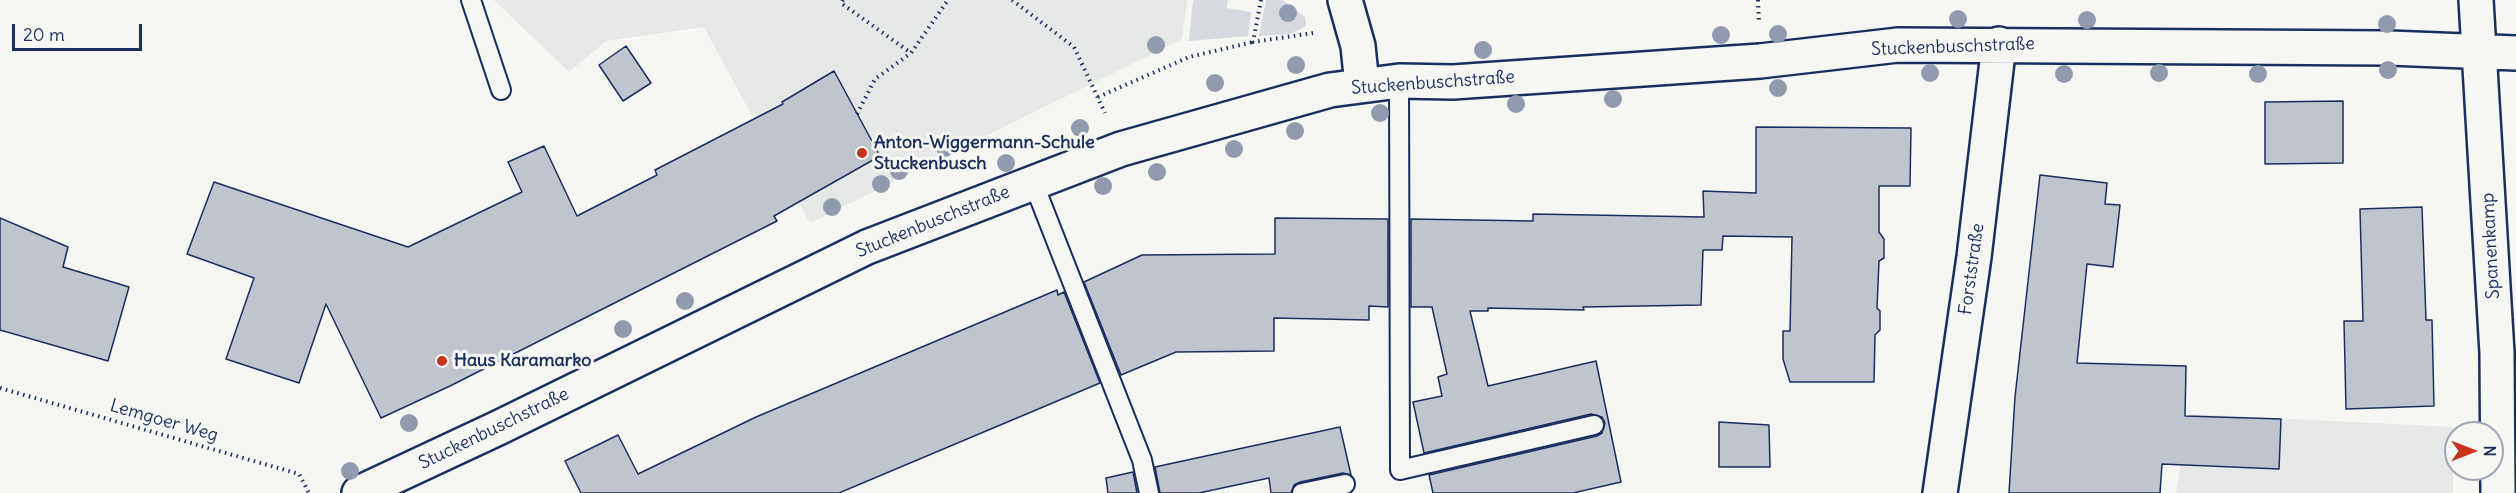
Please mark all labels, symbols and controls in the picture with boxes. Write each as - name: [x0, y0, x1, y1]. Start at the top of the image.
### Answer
- scale bar: [15, 12, 146, 50]
- text: 20 m: [23, 23, 65, 46]
- street label: Stuckenbuschstraße: [1871, 33, 2035, 61]
- street label: Stuckenbuschstraße: [1351, 67, 1515, 99]
- place label: Anton-Wiggermann-Schule Stuckenbusch: [874, 132, 1095, 174]
- marker: Anton-Wiggermann-Schule Stuckenbusch: [855, 146, 869, 160]
- street label: Stuckenbuschstraße: [853, 181, 1013, 263]
- street label: Spanenkamp: [2477, 192, 2505, 300]
- street label: Forststraße: [1955, 222, 1989, 316]
- place label: Haus Karamarko: [454, 350, 591, 372]
- marker: Haus Karamarko: [435, 354, 449, 368]
- street label: Stuckenbuschstraße: [416, 383, 572, 475]
- street label: Lemgoer Weg: [107, 395, 221, 447]
- north arrow: [2444, 421, 2504, 481]
- text: N: [2480, 445, 2500, 457]

